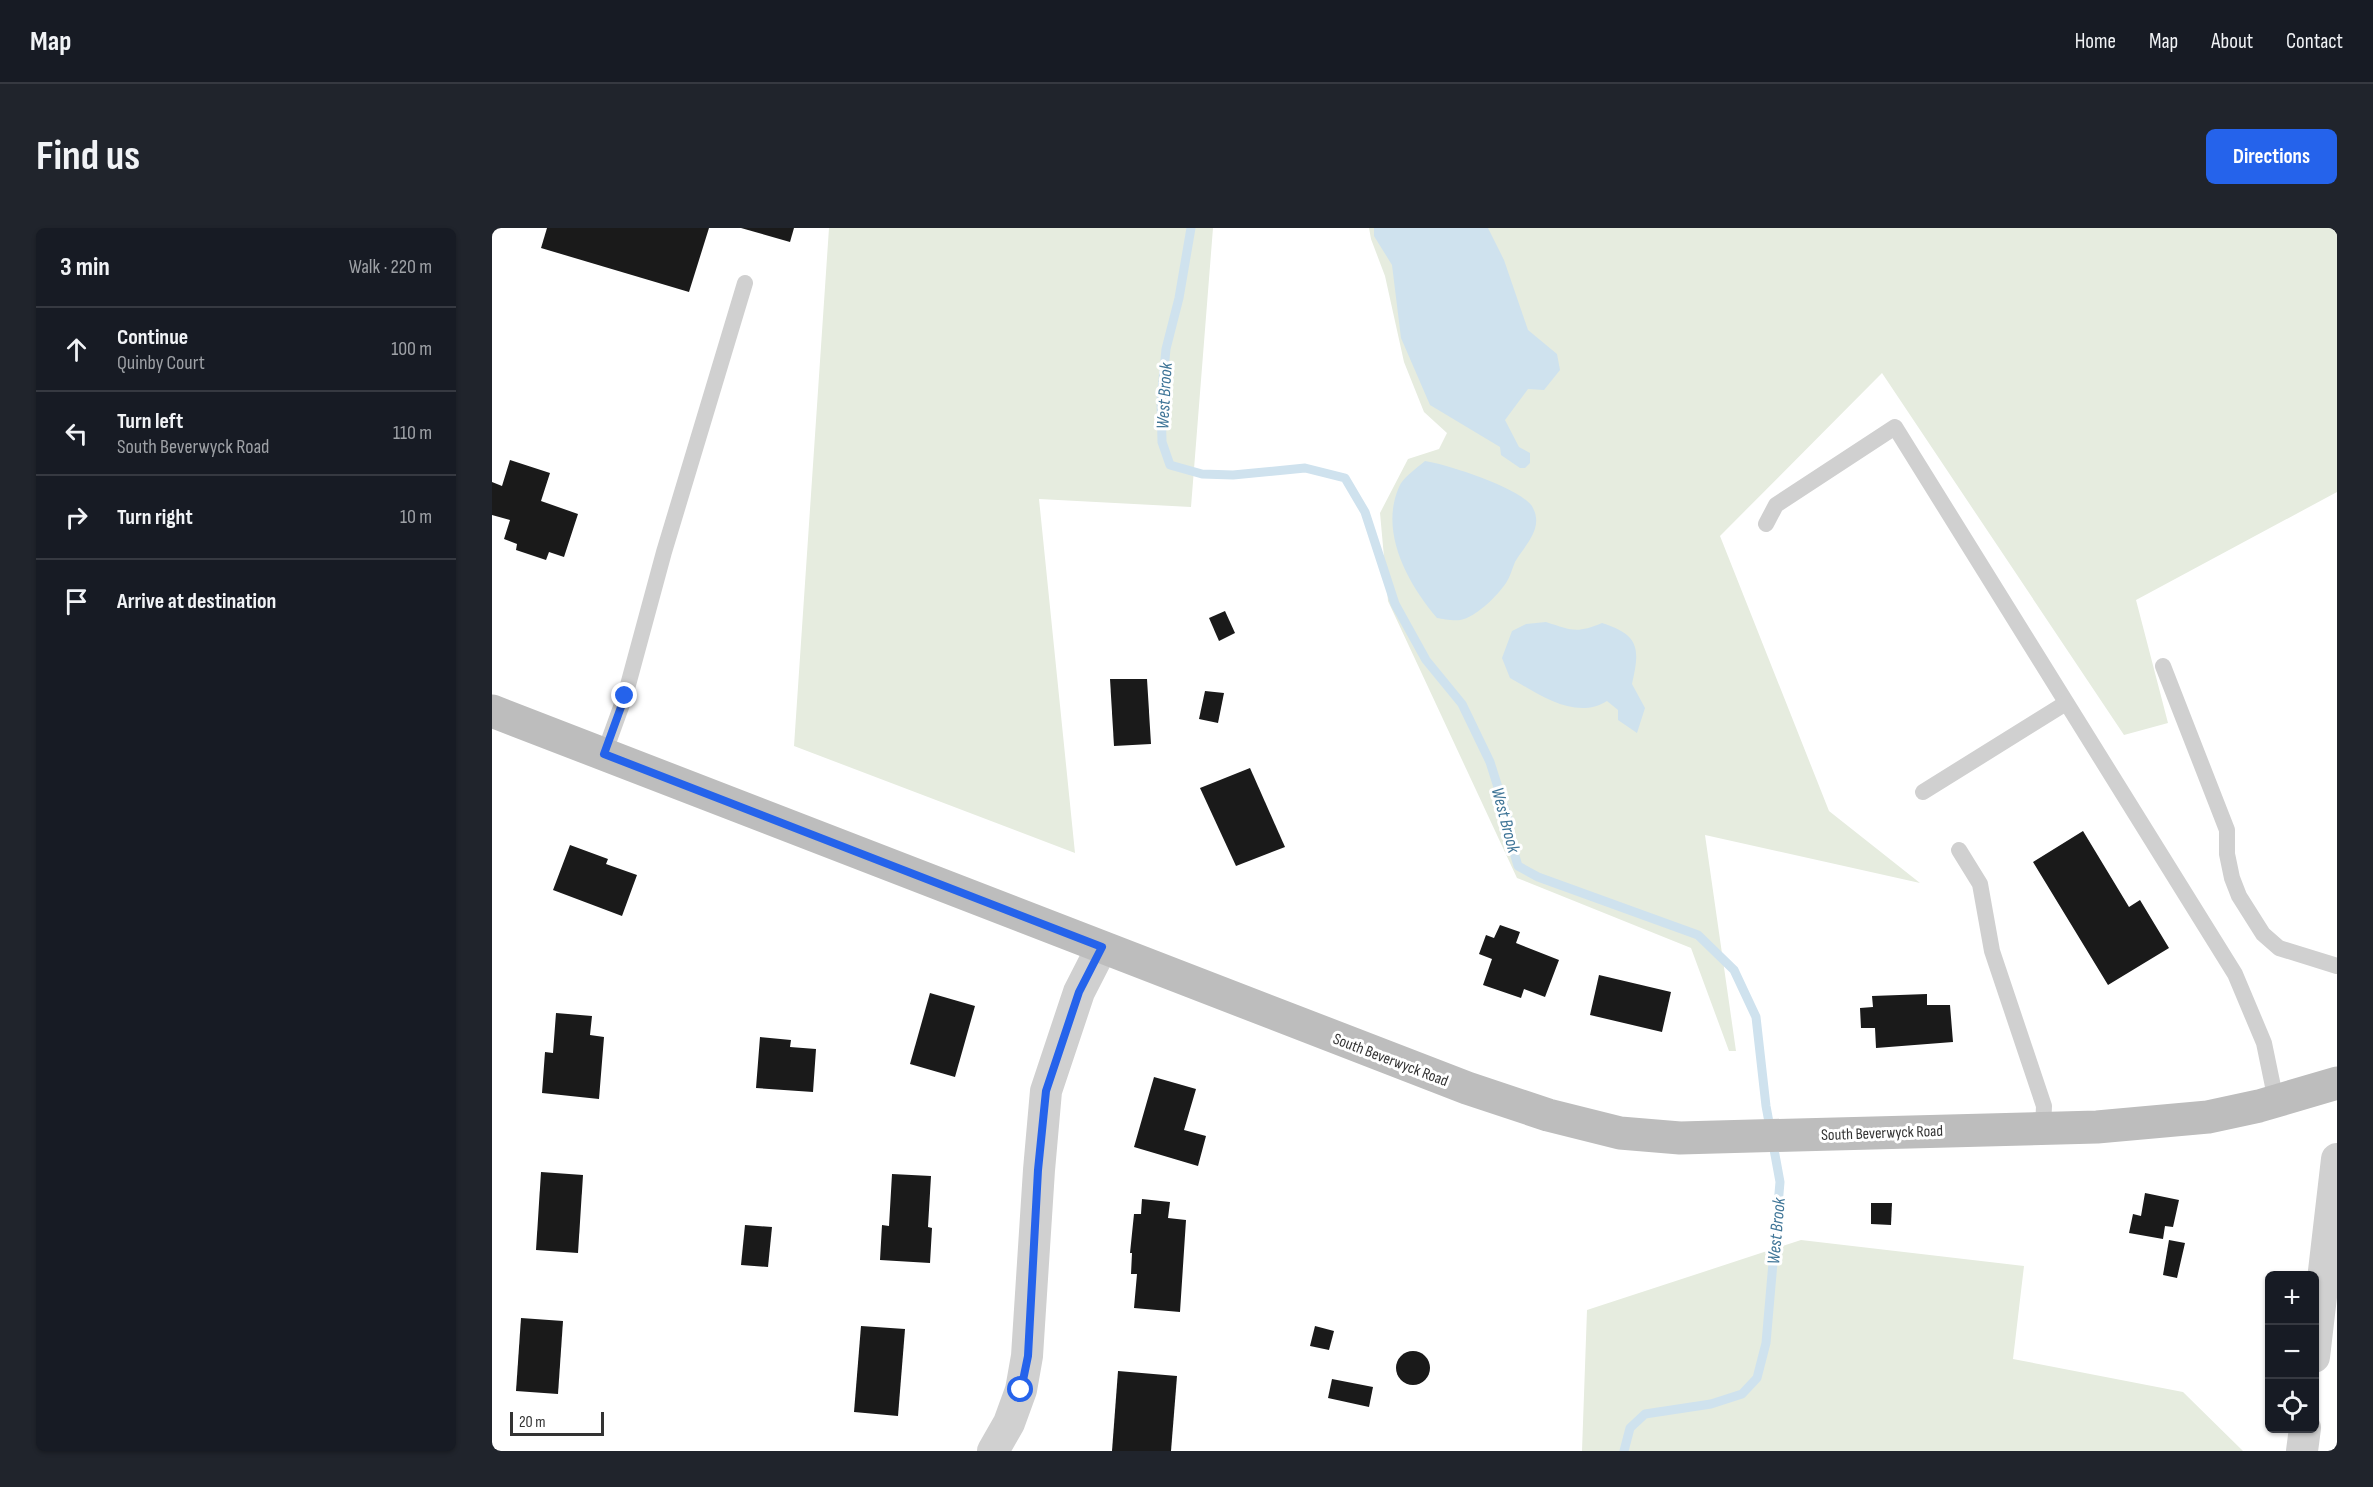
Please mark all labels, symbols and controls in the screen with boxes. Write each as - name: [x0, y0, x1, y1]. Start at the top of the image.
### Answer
- text: Map: [30, 25, 71, 58]
- text: Home: [2075, 29, 2116, 54]
- text: Map: [2149, 29, 2178, 54]
- text: About: [2211, 29, 2253, 54]
- text: Contact: [2286, 29, 2343, 54]
- button: Directions: [2206, 129, 2337, 184]
- text: Find us: [36, 131, 140, 182]
- text: 3 min: [60, 252, 110, 283]
- text: Walk · 220 m: [349, 255, 432, 279]
- text: Continue: [117, 324, 188, 351]
- icon: ahead: [60, 333, 93, 366]
- text: 100 m: [391, 337, 432, 361]
- text: Quinby Court: [117, 351, 205, 375]
- water label: West Brook: [1152, 361, 1177, 430]
- text: Turn left: [117, 408, 183, 435]
- icon: left: [60, 417, 93, 450]
- text: 110 m: [393, 421, 432, 445]
- text: South Beverwyck Road: [117, 435, 269, 459]
- icon: right: [60, 501, 93, 534]
- text: Turn right: [117, 504, 193, 531]
- text: 10 m: [400, 505, 432, 529]
- icon: arrive: [60, 585, 93, 618]
- text: Arrive at destination: [117, 588, 276, 615]
- route end: [611, 682, 637, 708]
- water label: West Brook: [1487, 785, 1525, 856]
- street label: South Beverwyck Road: [1330, 1030, 1451, 1091]
- street label: South Beverwyck Road: [1821, 1122, 1943, 1145]
- water label: West Brook: [1763, 1196, 1790, 1265]
- map controls: [2265, 1271, 2319, 1433]
- button: +: [2265, 1271, 2319, 1325]
- button: −: [2265, 1325, 2319, 1379]
- route start: [1007, 1376, 1033, 1402]
- button: locate: [2265, 1379, 2319, 1433]
- scale bar: [510, 1409, 604, 1436]
- text: 20 m: [519, 1413, 546, 1432]

